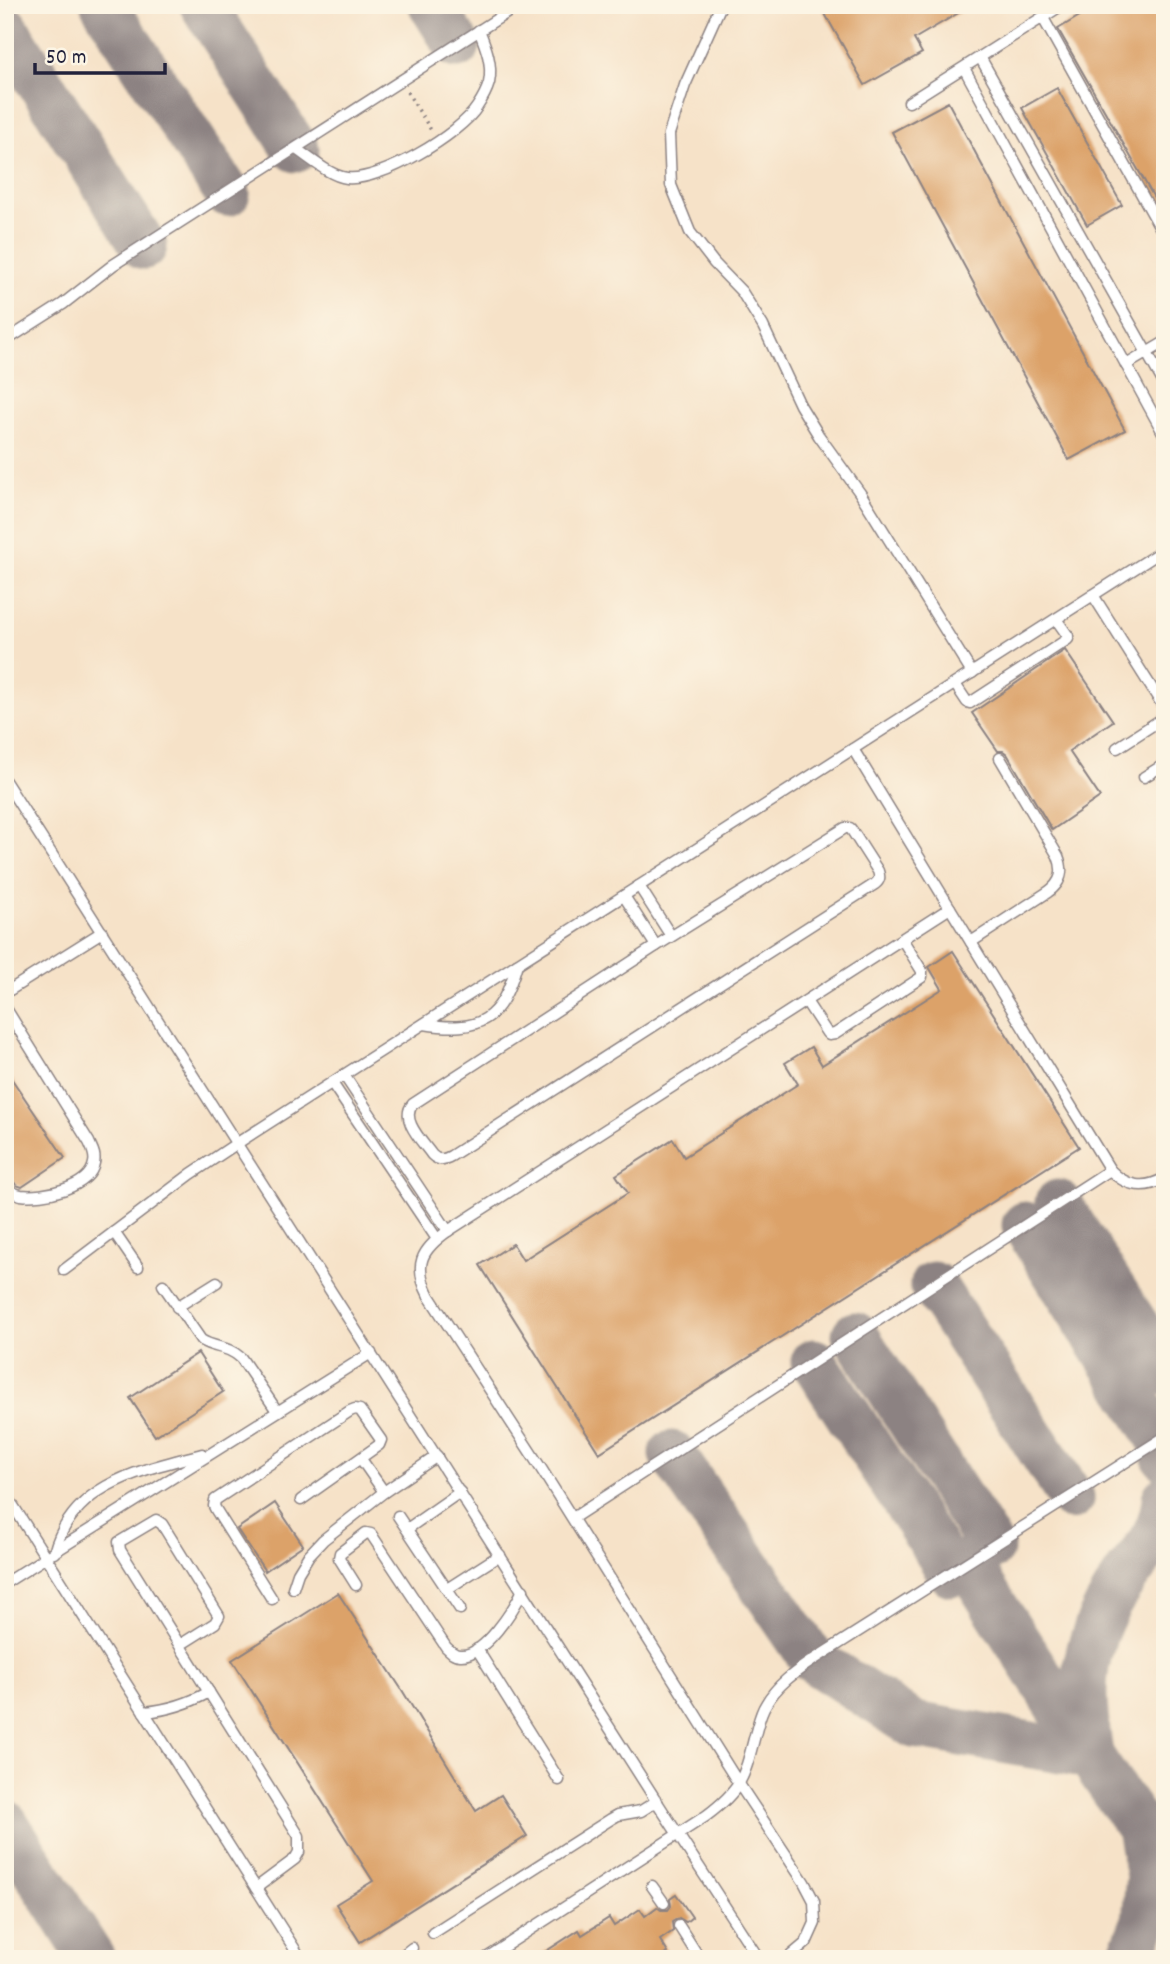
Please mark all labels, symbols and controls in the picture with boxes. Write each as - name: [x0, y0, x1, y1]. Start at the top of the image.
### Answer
- scale bar: [35, 32, 164, 76]
- text: 50 m: [46, 44, 86, 74]

